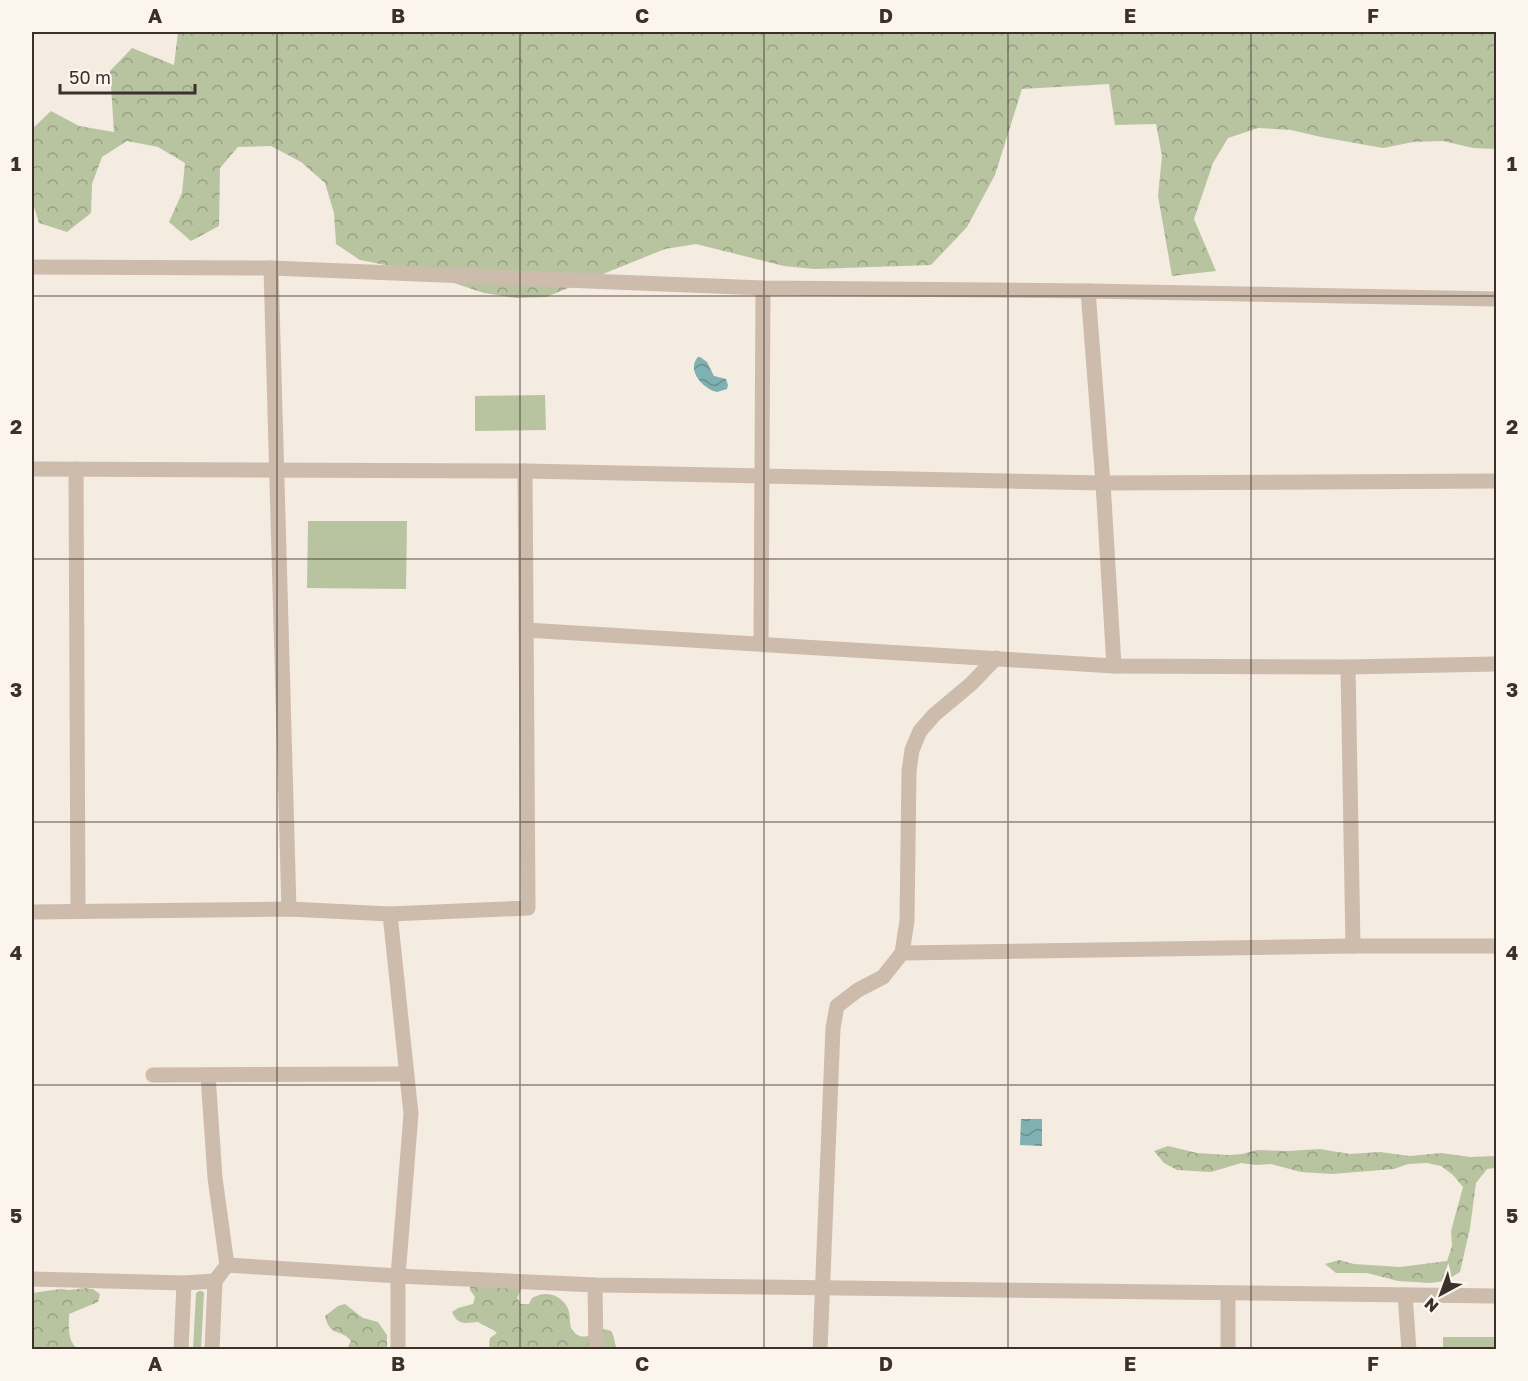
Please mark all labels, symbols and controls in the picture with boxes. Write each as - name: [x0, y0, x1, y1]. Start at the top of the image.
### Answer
- text: A: [148, 3, 162, 27]
- text: B: [391, 3, 405, 27]
- text: C: [635, 3, 649, 27]
- text: D: [879, 3, 893, 27]
- text: E: [1124, 3, 1136, 27]
- text: F: [1367, 3, 1379, 27]
- scale bar: [60, 57, 195, 95]
- text: 50 m: [69, 66, 111, 88]
- text: 1: [11, 151, 21, 175]
- text: 1: [1507, 151, 1517, 175]
- text: 2: [10, 414, 22, 438]
- text: 2: [1506, 414, 1518, 438]
- text: 3: [10, 677, 22, 701]
- text: 3: [1506, 677, 1518, 701]
- text: 4: [10, 940, 22, 964]
- text: 4: [1506, 940, 1518, 964]
- text: 5: [10, 1203, 22, 1227]
- text: 5: [1506, 1203, 1518, 1227]
- north arrow: [1411, 1264, 1471, 1324]
- text: N: [1420, 1294, 1442, 1317]
- text: A: [148, 1351, 162, 1375]
- text: B: [391, 1351, 405, 1375]
- text: C: [635, 1351, 649, 1375]
- text: D: [879, 1351, 893, 1375]
- text: E: [1124, 1351, 1136, 1375]
- text: F: [1367, 1351, 1379, 1375]

